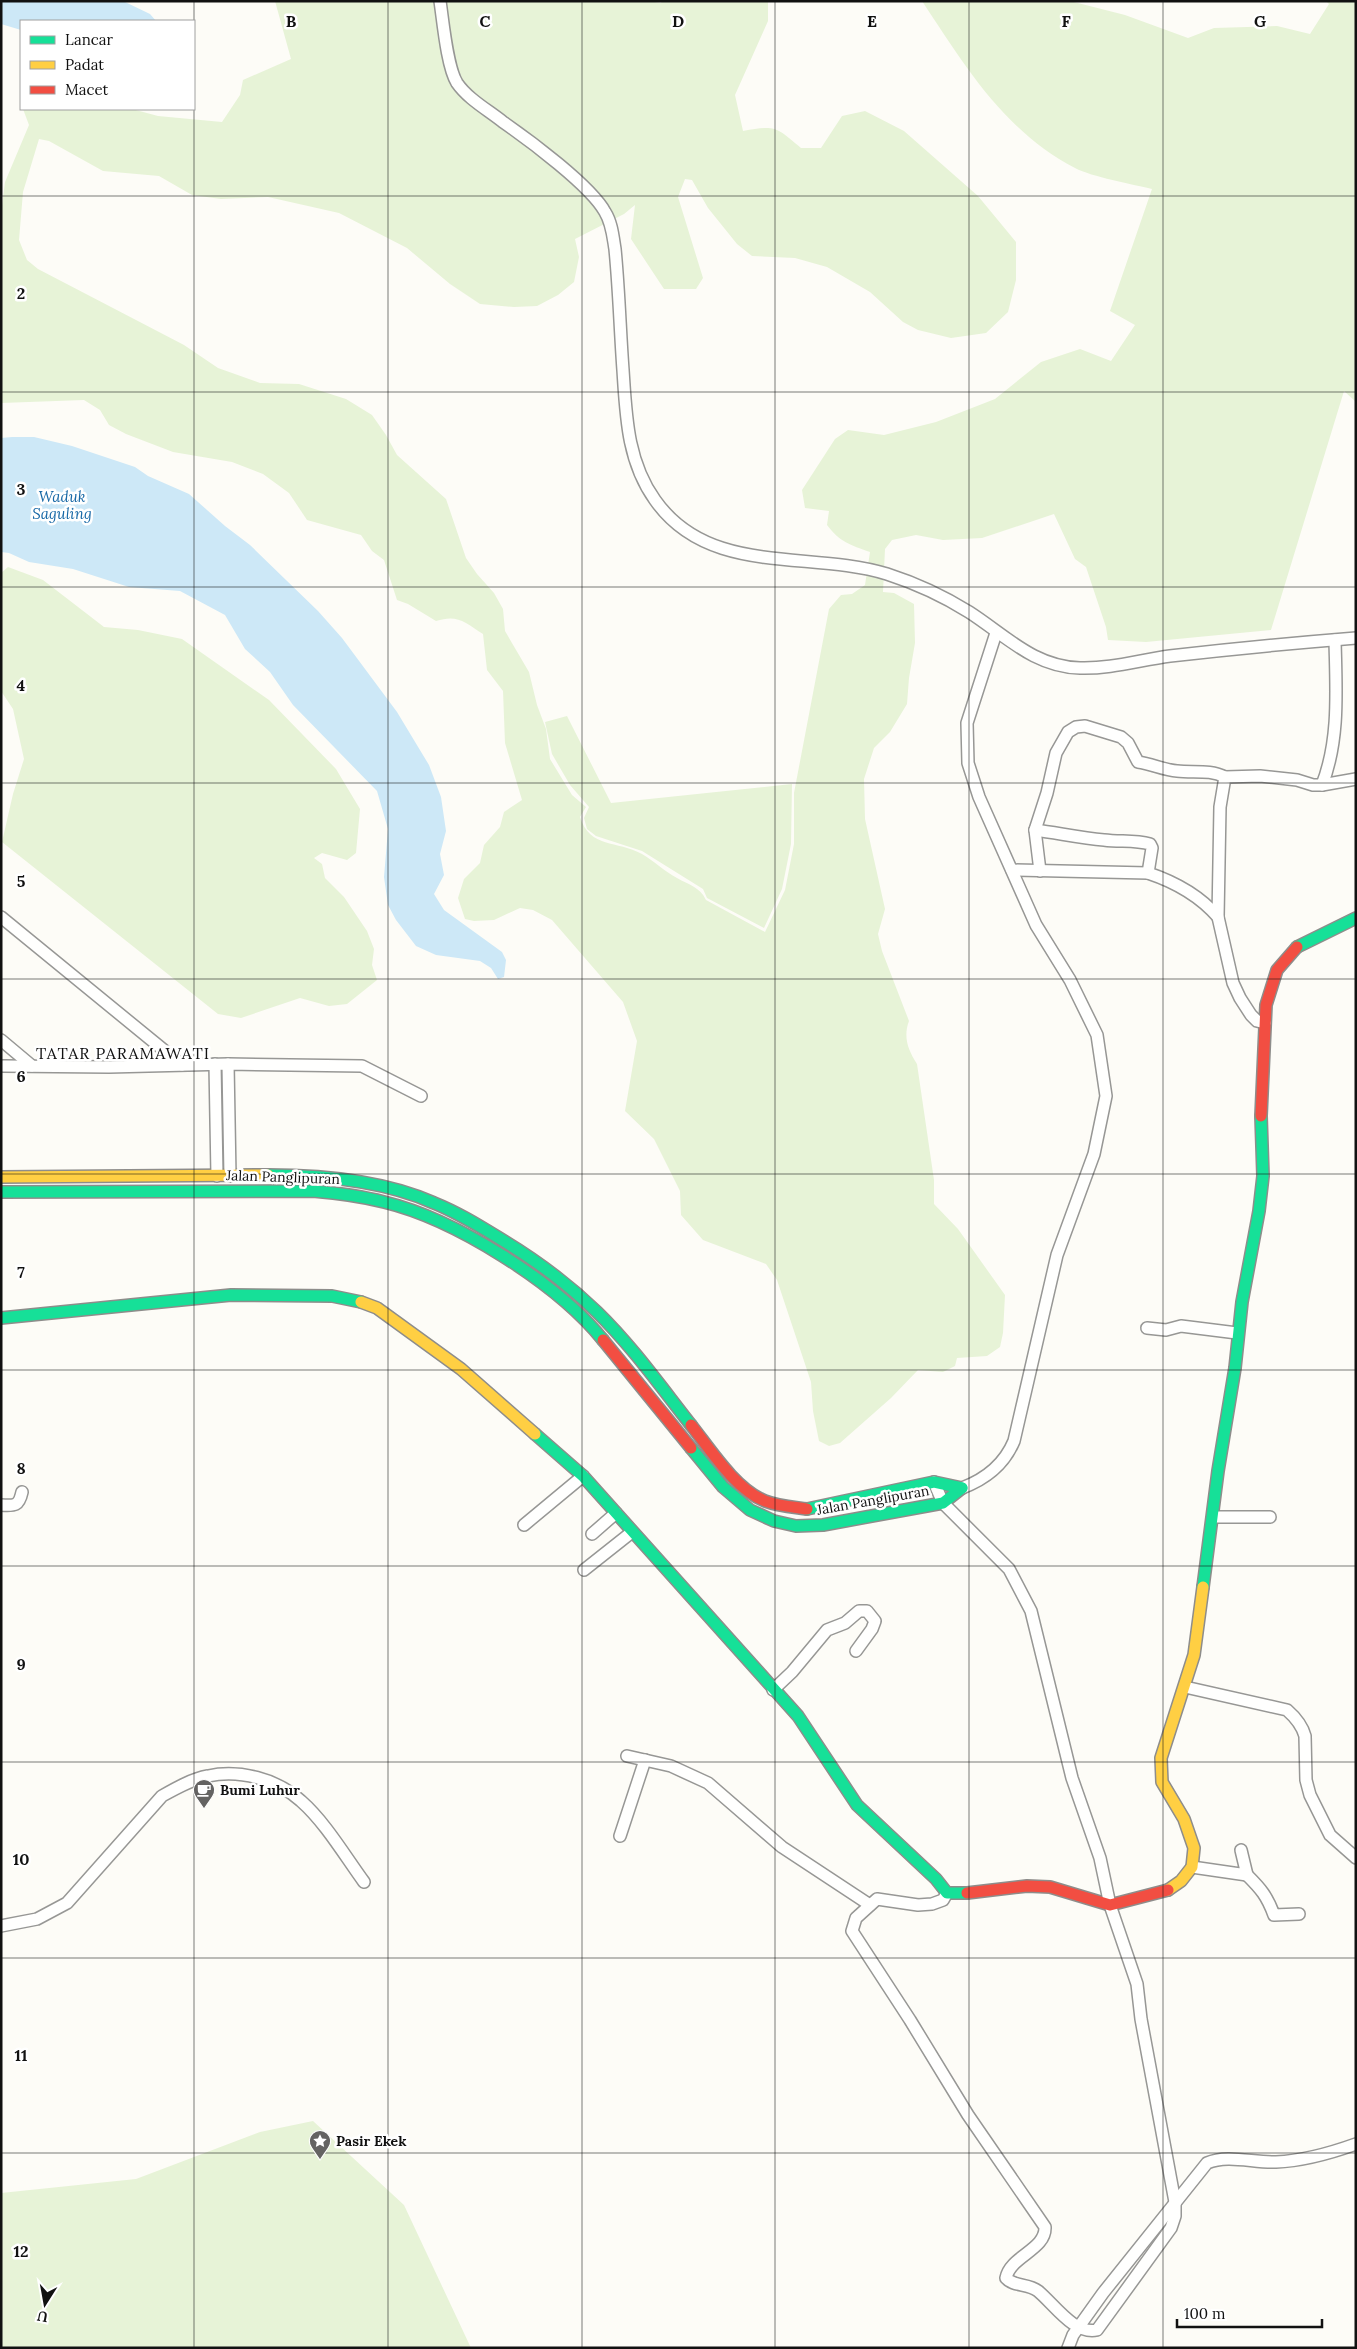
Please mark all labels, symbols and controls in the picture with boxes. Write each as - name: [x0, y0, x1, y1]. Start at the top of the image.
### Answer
- text: B: [286, 11, 297, 31]
- text: C: [479, 11, 491, 31]
- text: D: [672, 11, 684, 31]
- text: E: [867, 11, 877, 31]
- text: F: [1061, 11, 1071, 31]
- text: G: [1254, 11, 1266, 31]
- legend: [20, 20, 195, 110]
- text: Lancar: [65, 30, 114, 49]
- text: Padat: [65, 55, 104, 74]
- text: Macet: [65, 80, 108, 99]
- text: 2: [17, 283, 25, 303]
- text: 3: [17, 479, 26, 499]
- water label: Waduk Saguling: [32, 487, 92, 523]
- text: 4: [17, 675, 26, 695]
- text: 5: [17, 871, 26, 891]
- district label: TATAR PARAMAWATI: [36, 1043, 210, 1063]
- text: 6: [16, 1066, 26, 1086]
- street label: Jalan Panglipuran: [225, 1166, 341, 1188]
- text: 7: [17, 1262, 25, 1282]
- text: 8: [16, 1458, 26, 1478]
- street label: Jalan Panglipuran: [814, 1481, 931, 1519]
- text: 9: [16, 1654, 26, 1674]
- cafe icon: Bumi Luhur: [192, 1778, 216, 1809]
- place label: Bumi Luhur: [220, 1781, 300, 1799]
- text: 10: [13, 1849, 29, 1869]
- text: 11: [15, 2045, 28, 2065]
- place icon: Pasir Ekek: [308, 2129, 332, 2160]
- place label: Pasir Ekek: [336, 2132, 407, 2150]
- text: 12: [13, 2241, 29, 2261]
- north arrow: [20, 2279, 70, 2329]
- scale bar: [1177, 2296, 1322, 2328]
- text: 100 m: [1184, 2304, 1225, 2323]
- text: U: [35, 2307, 49, 2327]

